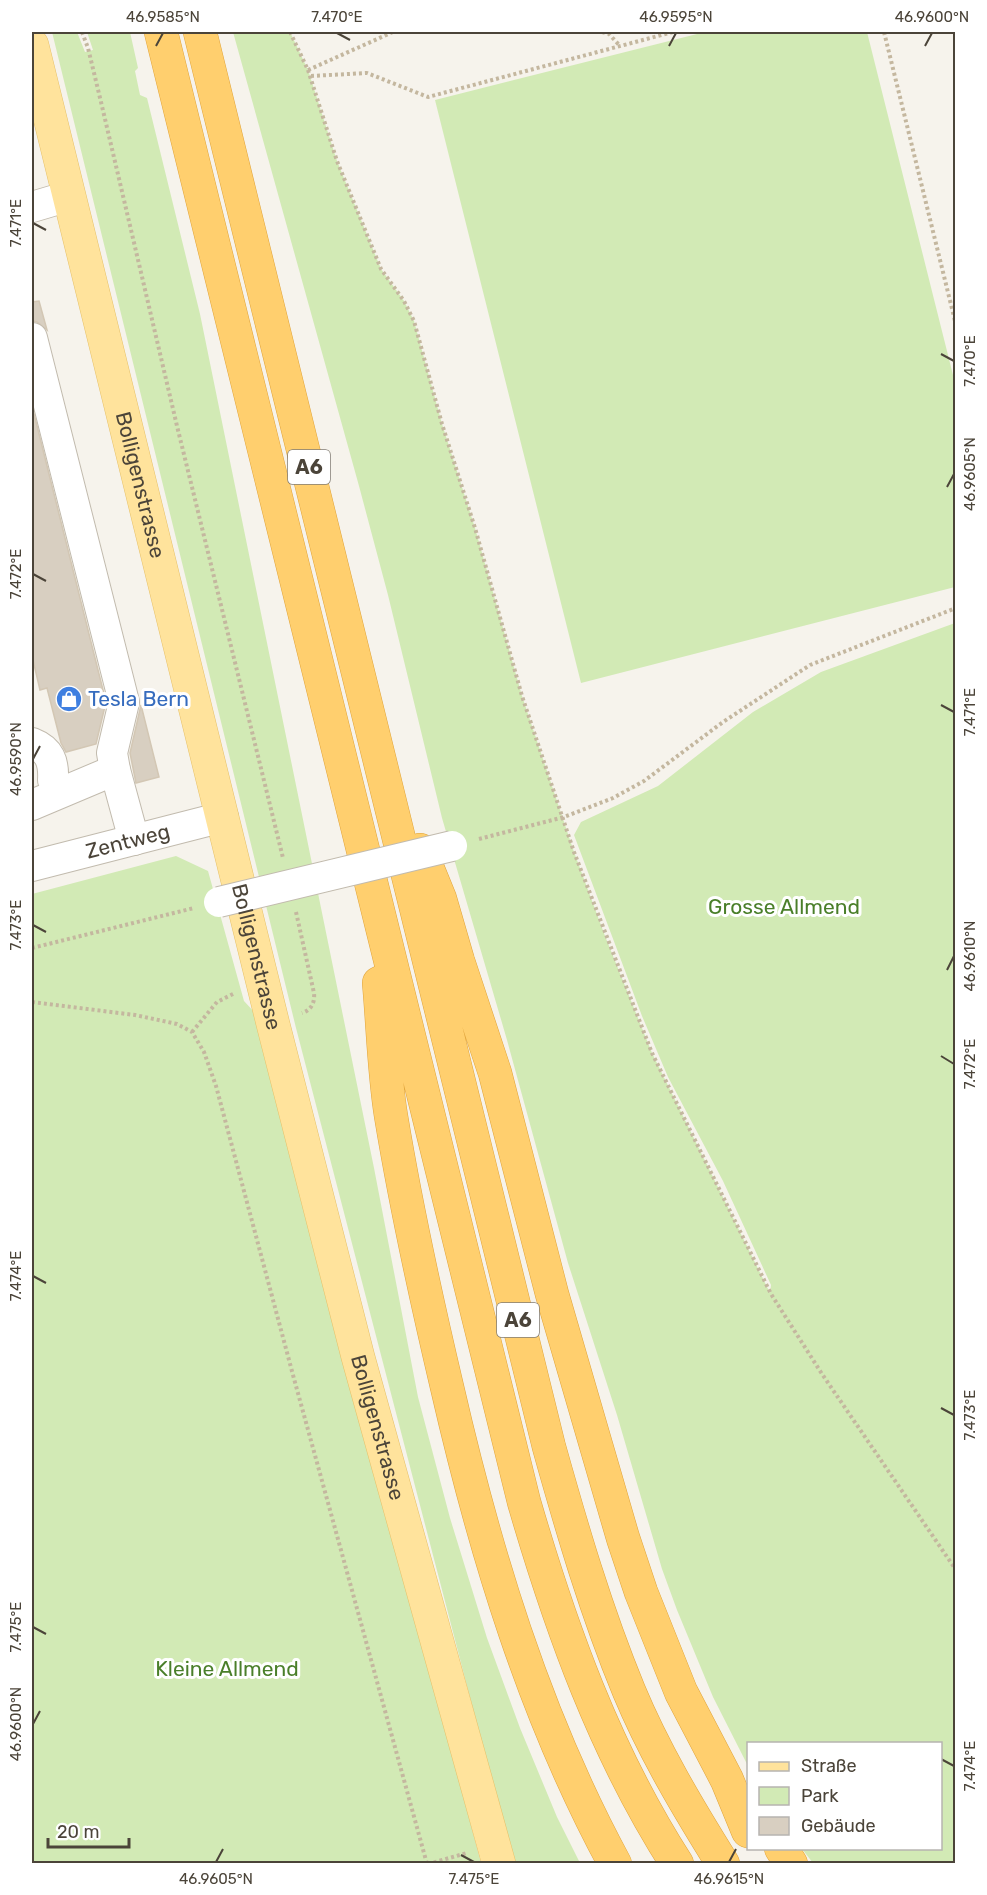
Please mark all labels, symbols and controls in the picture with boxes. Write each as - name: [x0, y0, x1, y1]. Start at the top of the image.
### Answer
- text: 46.9585°N: [126, 8, 200, 26]
- text: 7.470°E: [311, 8, 363, 26]
- text: 46.9595°N: [639, 8, 713, 26]
- text: 46.9600°N: [895, 8, 969, 26]
- text: 7.471°E: [7, 199, 25, 247]
- text: 7.470°E: [961, 335, 979, 387]
- street label: Bolligenstrasse: [111, 409, 171, 561]
- text: 46.9605°N: [961, 437, 979, 511]
- road number: A6: [288, 450, 330, 484]
- text: 7.472°E: [7, 549, 25, 599]
- shop icon: Tesla Bern: [54, 684, 84, 714]
- place label: Tesla Bern: [88, 686, 189, 711]
- text: 7.471°E: [961, 688, 979, 736]
- text: 46.9590°N: [7, 722, 25, 796]
- street label: Zentweg: [83, 818, 172, 864]
- street label: Bolligenstrasse: [227, 881, 287, 1032]
- park label: Grosse Allmend: [708, 894, 860, 919]
- text: 7.473°E: [7, 900, 25, 950]
- text: 46.9610°N: [961, 920, 979, 992]
- text: 7.472°E: [961, 1039, 979, 1089]
- text: 7.474°E: [7, 1251, 25, 1301]
- road number: A6: [497, 1303, 539, 1337]
- street label: Bolligenstrasse: [346, 1352, 410, 1503]
- text: 7.473°E: [961, 1390, 979, 1440]
- text: 7.475°E: [7, 1602, 25, 1652]
- park label: Kleine Allmend: [155, 1656, 299, 1681]
- text: 46.9600°N: [7, 1687, 25, 1761]
- text: 7.474°E: [961, 1741, 979, 1791]
- legend: [747, 1742, 942, 1850]
- text: Straße: [801, 1755, 857, 1777]
- text: Park: [801, 1785, 839, 1807]
- scale bar: [48, 1811, 129, 1849]
- text: Gebäude: [801, 1815, 876, 1837]
- text: 20 m: [57, 1821, 99, 1843]
- text: 46.9605°N: [179, 1870, 253, 1888]
- text: 7.475°E: [449, 1870, 499, 1888]
- text: 46.9615°N: [694, 1870, 764, 1888]

